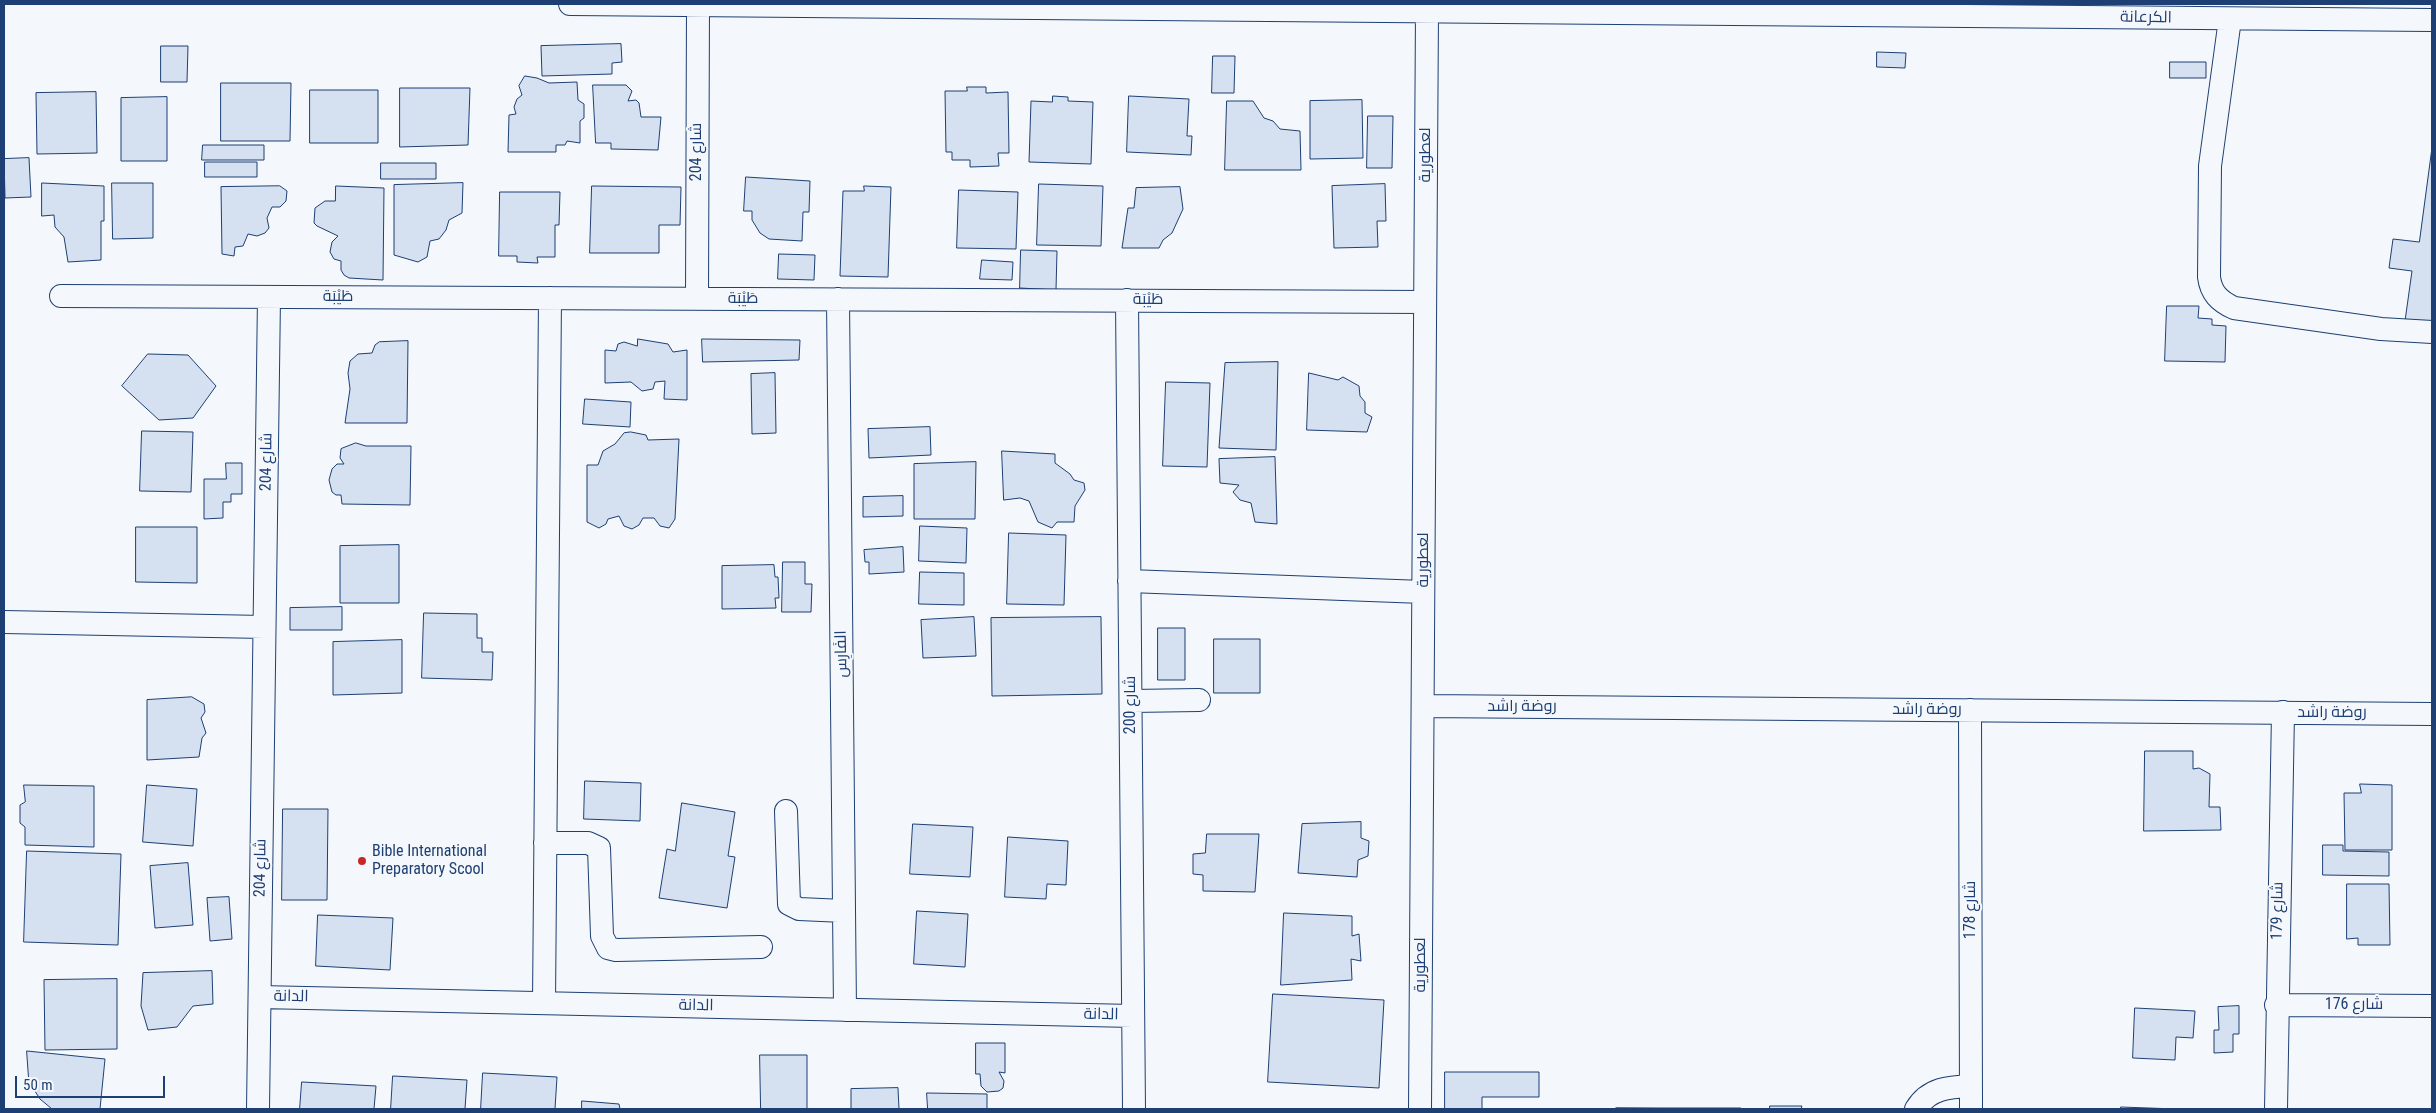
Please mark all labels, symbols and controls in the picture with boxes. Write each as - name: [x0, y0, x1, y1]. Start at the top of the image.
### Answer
- street label: الكرعانة: [2120, 8, 2172, 28]
- street label: شارع 204: [687, 123, 707, 181]
- street label: لعطورية: [1416, 128, 1436, 182]
- street label: طَيْبَة: [323, 287, 353, 307]
- street label: طَيْبَة: [728, 289, 758, 309]
- street label: طَيْبَة: [1133, 290, 1163, 310]
- street label: شارع 204: [257, 433, 277, 491]
- street label: لعطورية: [1414, 533, 1434, 587]
- street label: الفَارِس: [832, 630, 852, 678]
- street label: شارع 200: [1121, 676, 1141, 734]
- street label: روضة راشد: [1487, 697, 1557, 717]
- street label: روضة راشد: [1892, 700, 1962, 720]
- street label: روضة راشد: [2297, 703, 2367, 723]
- street label: شارع 204: [251, 839, 271, 897]
- place label: Bible International Preparatory Scool: [372, 842, 487, 880]
- marker: Bible International Preparatory Scool: [356, 855, 368, 867]
- street label: شارع 178: [1961, 881, 1981, 939]
- street label: شارع 179: [2268, 882, 2288, 940]
- street label: لعطورية: [1411, 938, 1431, 992]
- street label: الدانة: [273, 987, 309, 1007]
- street label: شارع 176: [2325, 995, 2383, 1015]
- street label: الدانة: [678, 996, 714, 1016]
- street label: الدانة: [1083, 1005, 1119, 1025]
- scale bar: [18, 1066, 168, 1098]
- text: 50 m: [23, 1076, 53, 1094]

